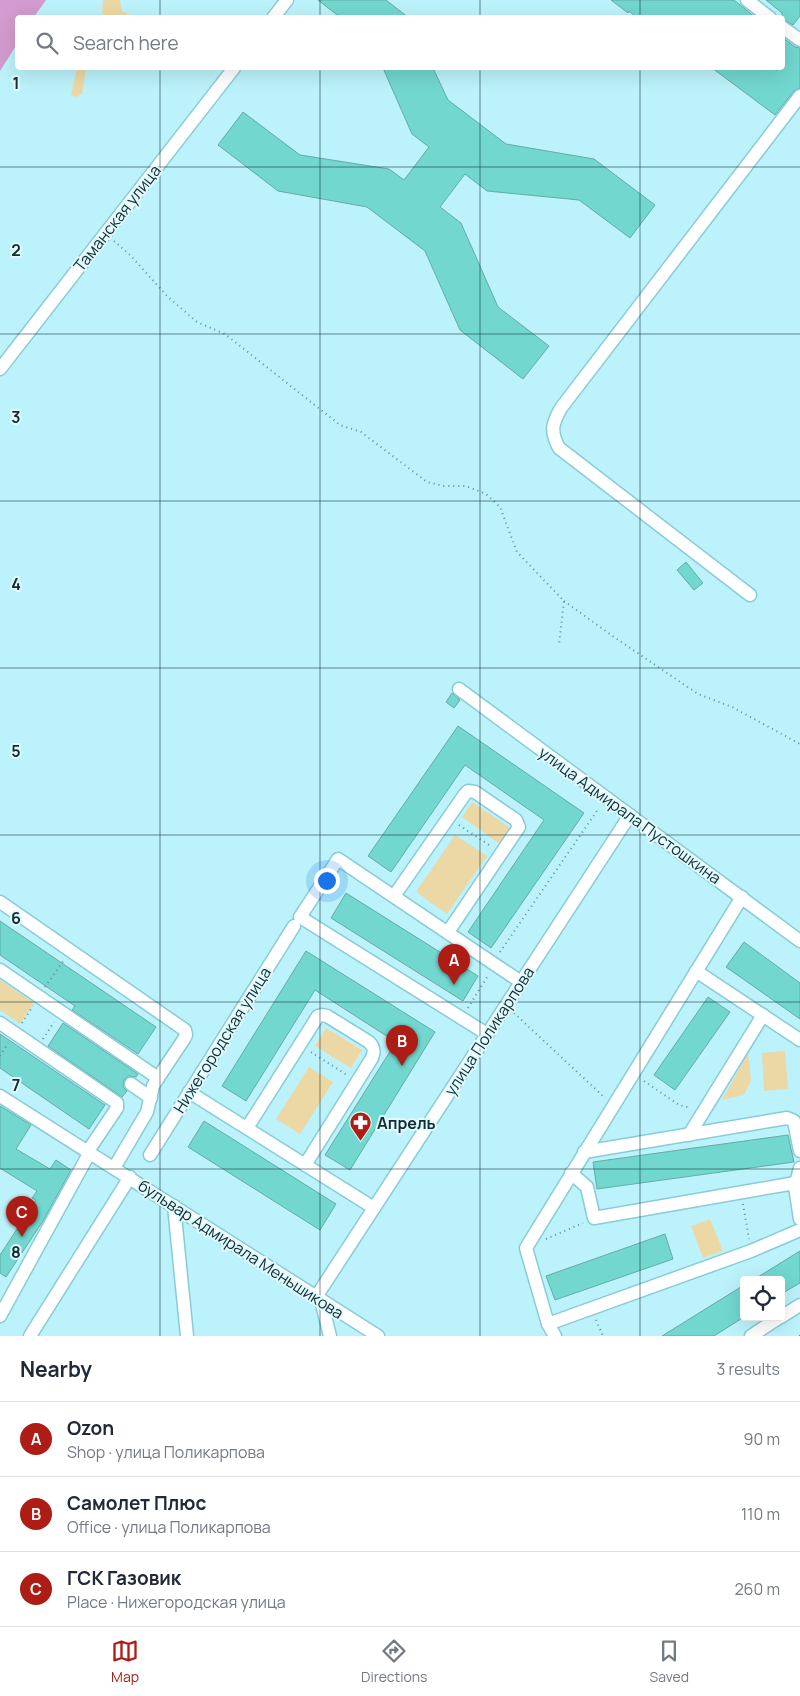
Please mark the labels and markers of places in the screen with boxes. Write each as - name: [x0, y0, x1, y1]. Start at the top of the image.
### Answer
- pin: A: [438, 944, 470, 985]
- pin: B: [386, 1025, 418, 1066]
- pharmacy icon: Апрель: [349, 1111, 373, 1142]
- place label: Апрель: [377, 1112, 436, 1134]
- pin: C: [6, 1196, 38, 1237]

